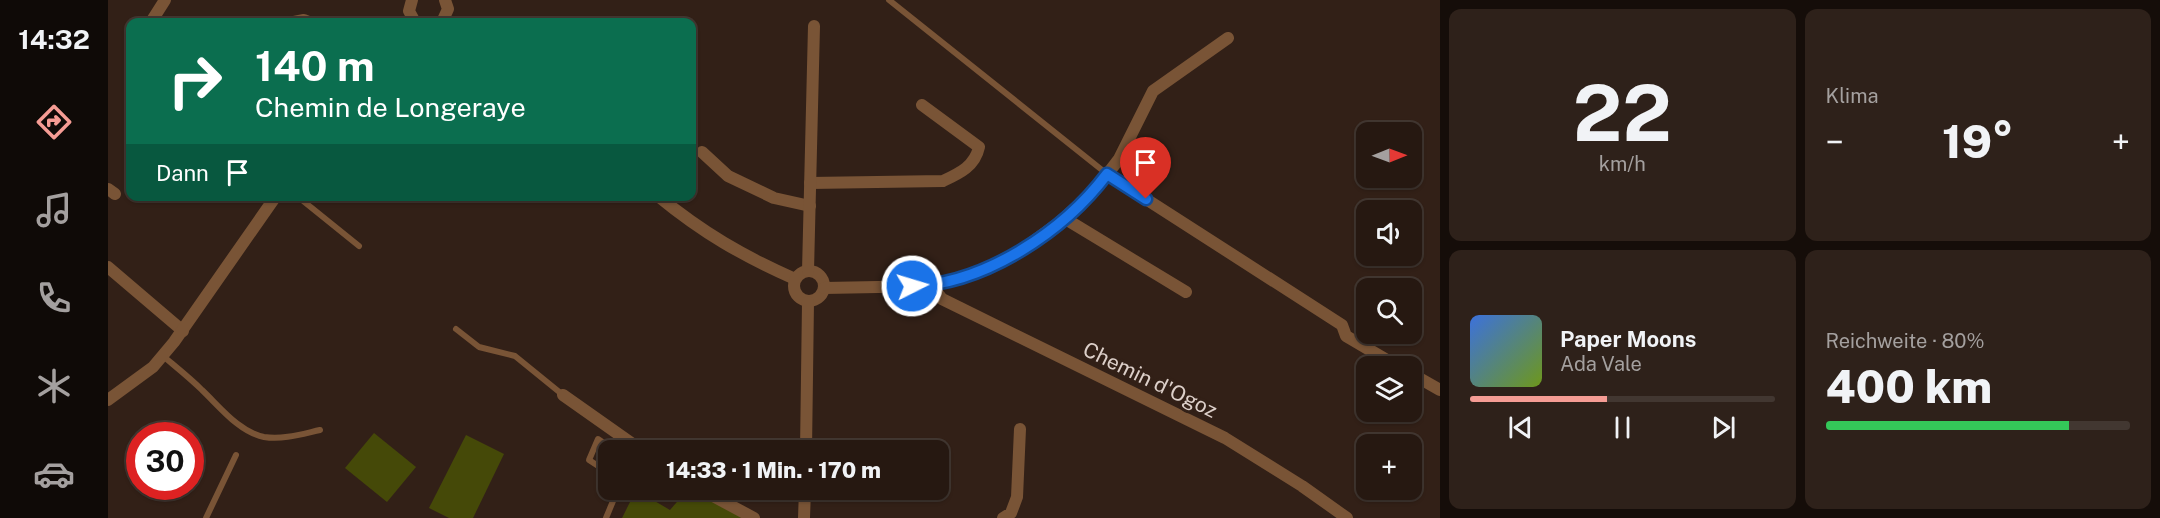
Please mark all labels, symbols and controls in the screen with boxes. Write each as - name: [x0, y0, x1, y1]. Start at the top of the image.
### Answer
- text: 14:32: [18, 23, 90, 55]
- text: 140 m: [255, 41, 375, 90]
- icon: right: [156, 42, 234, 120]
- text: 22: [1573, 67, 1672, 159]
- text: Klima: [1826, 84, 1879, 108]
- text: Chemin de Longeraye: [255, 91, 526, 123]
- icon: directions: [33, 101, 75, 143]
- text: 19°: [1942, 115, 2014, 168]
- north arrow: [1356, 122, 1422, 188]
- map controls: [1356, 122, 1422, 500]
- text: −: [1826, 123, 1844, 161]
- text: +: [2112, 123, 2130, 161]
- pin: [1120, 137, 1171, 199]
- icon: arrive: [1129, 146, 1162, 179]
- text: km/h: [1599, 152, 1646, 176]
- icon: arrive: [221, 156, 254, 189]
- text: Dann: [156, 160, 209, 186]
- icon: music: [33, 189, 75, 231]
- button: sound: [1356, 200, 1422, 266]
- position arrow: [880, 254, 944, 318]
- icon: phone: [33, 277, 75, 319]
- button: search: [1356, 278, 1422, 344]
- text: Paper Moons: [1560, 326, 1696, 352]
- text: Reichweite · 80%: [1826, 329, 1985, 353]
- street label: Chemin d'Ogoz: [1079, 336, 1221, 423]
- text: Ada Vale: [1560, 352, 1642, 376]
- button: layers: [1356, 356, 1422, 422]
- text: 400 km: [1826, 360, 1992, 413]
- icon: climate: [33, 365, 75, 407]
- icon: previous: [1504, 411, 1537, 444]
- icon: pause: [1606, 411, 1639, 444]
- icon: next: [1707, 411, 1740, 444]
- speed limit sign: 30: [126, 422, 204, 500]
- button: +: [1356, 434, 1422, 500]
- icon: car: [33, 453, 75, 495]
- text: 14:33 · 1 Min. · 170 m: [666, 457, 881, 483]

